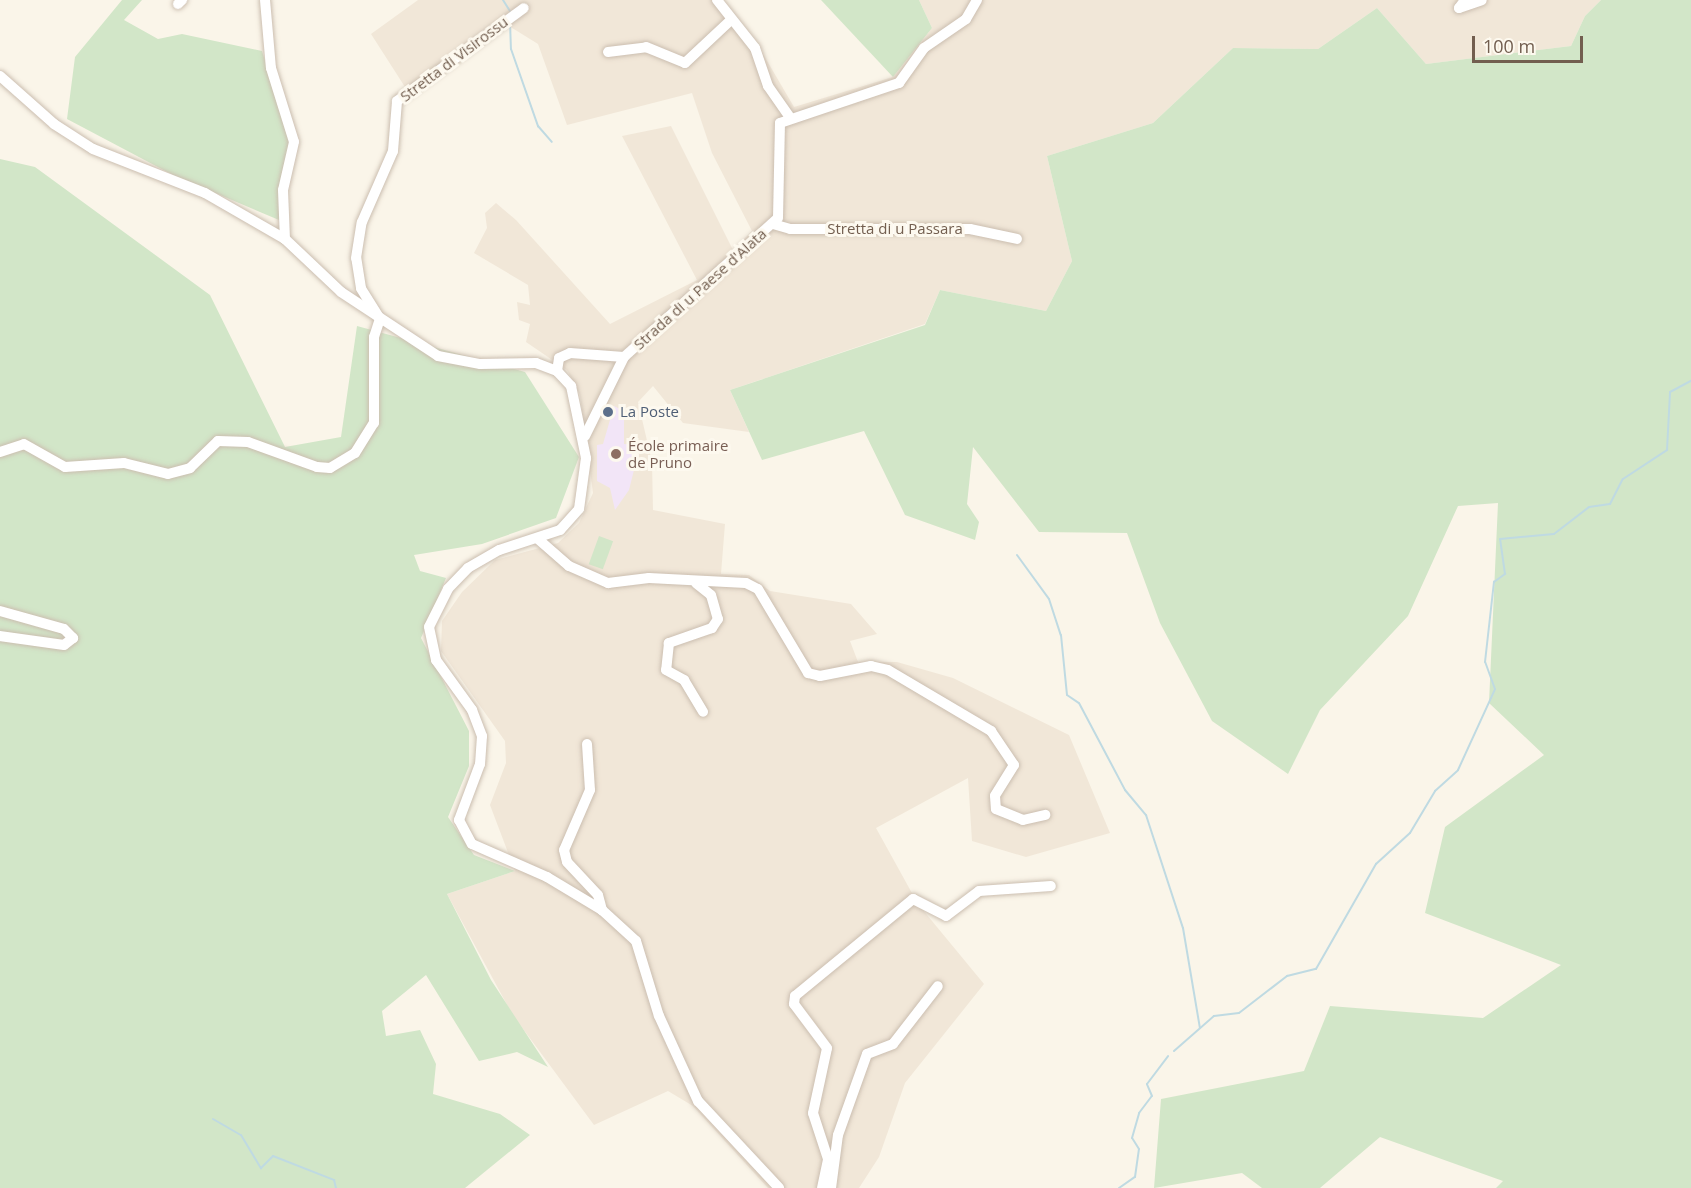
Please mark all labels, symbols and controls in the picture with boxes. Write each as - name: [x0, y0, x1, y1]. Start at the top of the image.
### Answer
- street label: Stretta di Visirossu: [397, 13, 511, 105]
- scale bar: [1475, 24, 1586, 62]
- text: 100 m: [1483, 34, 1535, 58]
- street label: Stretta di u Passara: [827, 220, 963, 238]
- street label: Strada di u Paese d'Alata: [630, 225, 770, 353]
- place label: La Poste: [620, 403, 679, 421]
- marker: La Poste: [601, 405, 615, 419]
- place label: École primaire de Pruno: [628, 436, 728, 471]
- marker: École primaire de Pruno: [609, 447, 623, 461]

